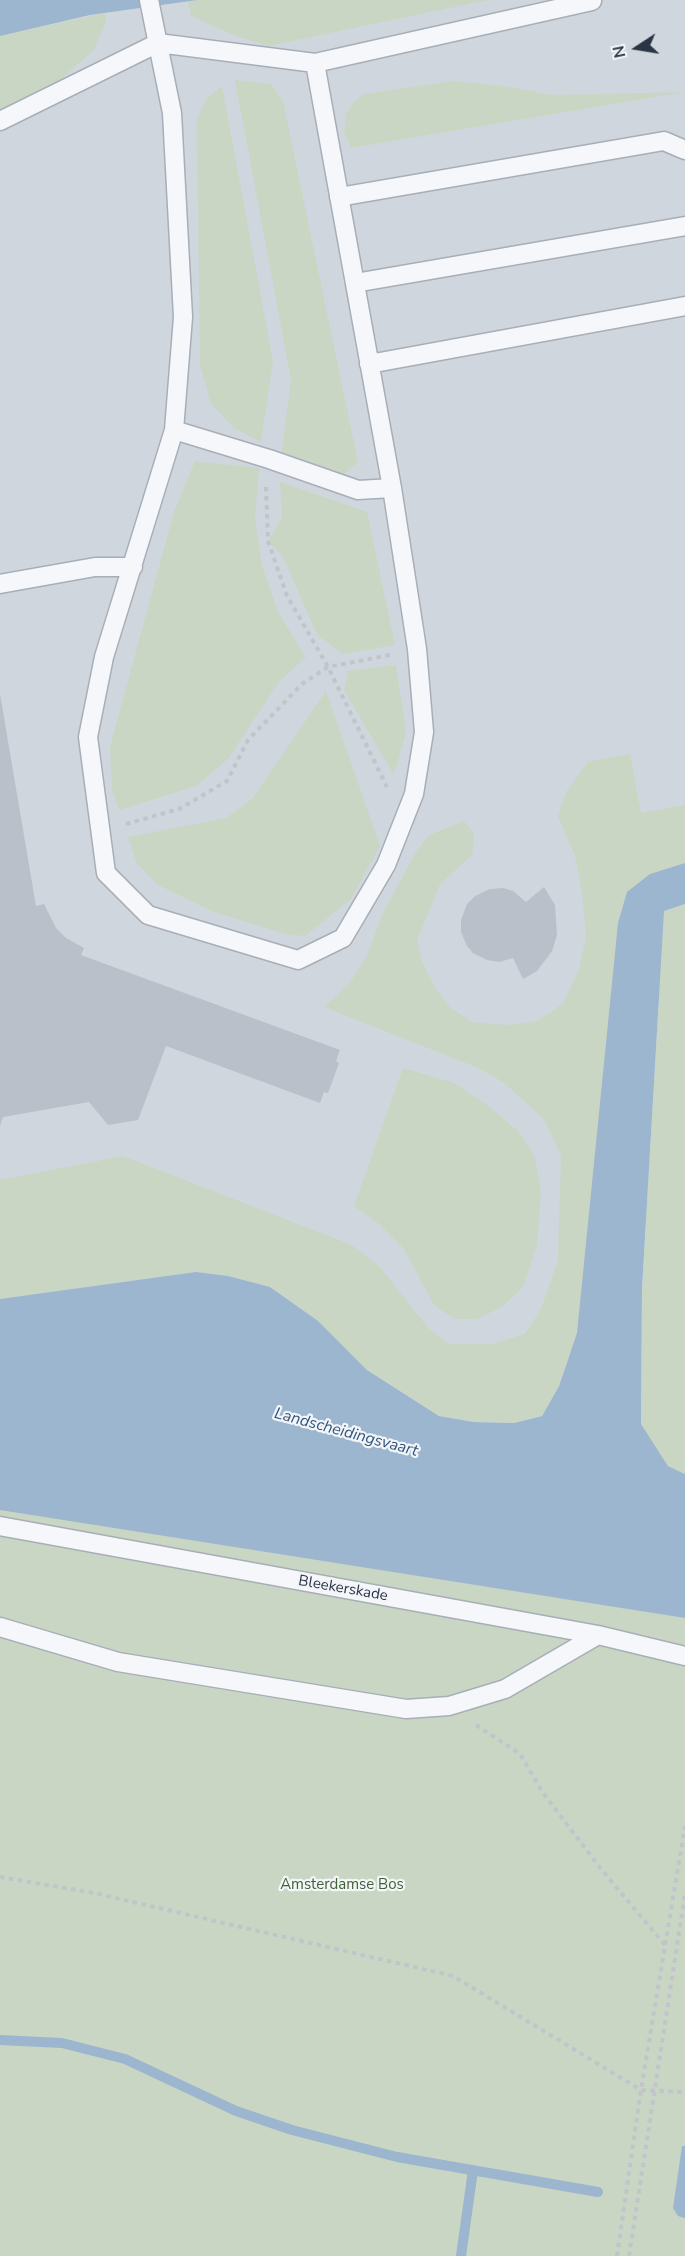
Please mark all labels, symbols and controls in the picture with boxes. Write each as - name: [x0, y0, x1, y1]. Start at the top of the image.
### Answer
- north arrow: [607, 18, 667, 78]
- text: N: [607, 44, 631, 60]
- water label: Landscheidingsvaart: [272, 1405, 420, 1461]
- street label: Bleekerskade: [297, 1572, 389, 1606]
- park label: Amsterdamse Bos: [280, 1876, 404, 1894]

